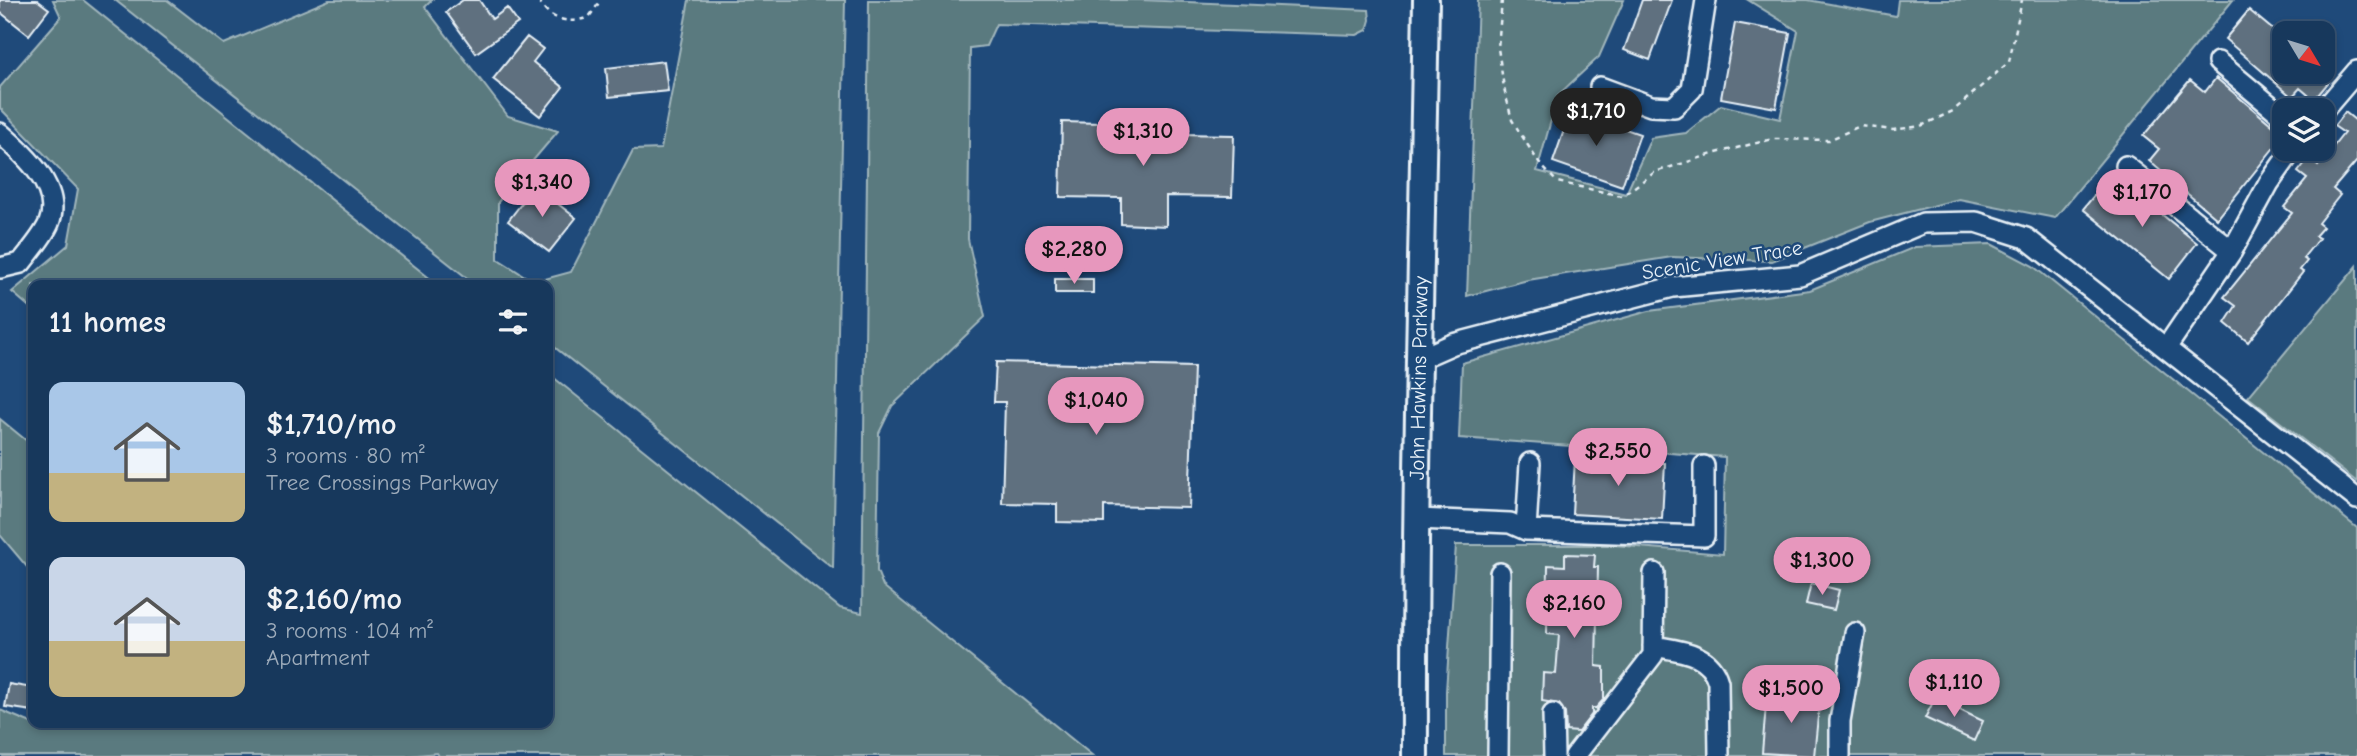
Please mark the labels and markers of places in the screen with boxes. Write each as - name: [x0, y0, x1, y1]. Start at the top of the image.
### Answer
- pin: $1,710: [1539, 88, 1653, 148]
- pin: $1,310: [1086, 108, 1200, 168]
- pin: $1,340: [485, 160, 599, 219]
- pin: $1,170: [2085, 170, 2199, 229]
- pin: $2,280: [1017, 226, 1131, 286]
- pin: $1,040: [1039, 378, 1153, 437]
- pin: $2,550: [1561, 428, 1675, 488]
- pin: $1,300: [1765, 538, 1879, 597]
- pin: $2,160: [1517, 580, 1631, 640]
- pin: $1,110: [1897, 660, 2011, 719]
- pin: $1,500: [1734, 666, 1848, 725]

